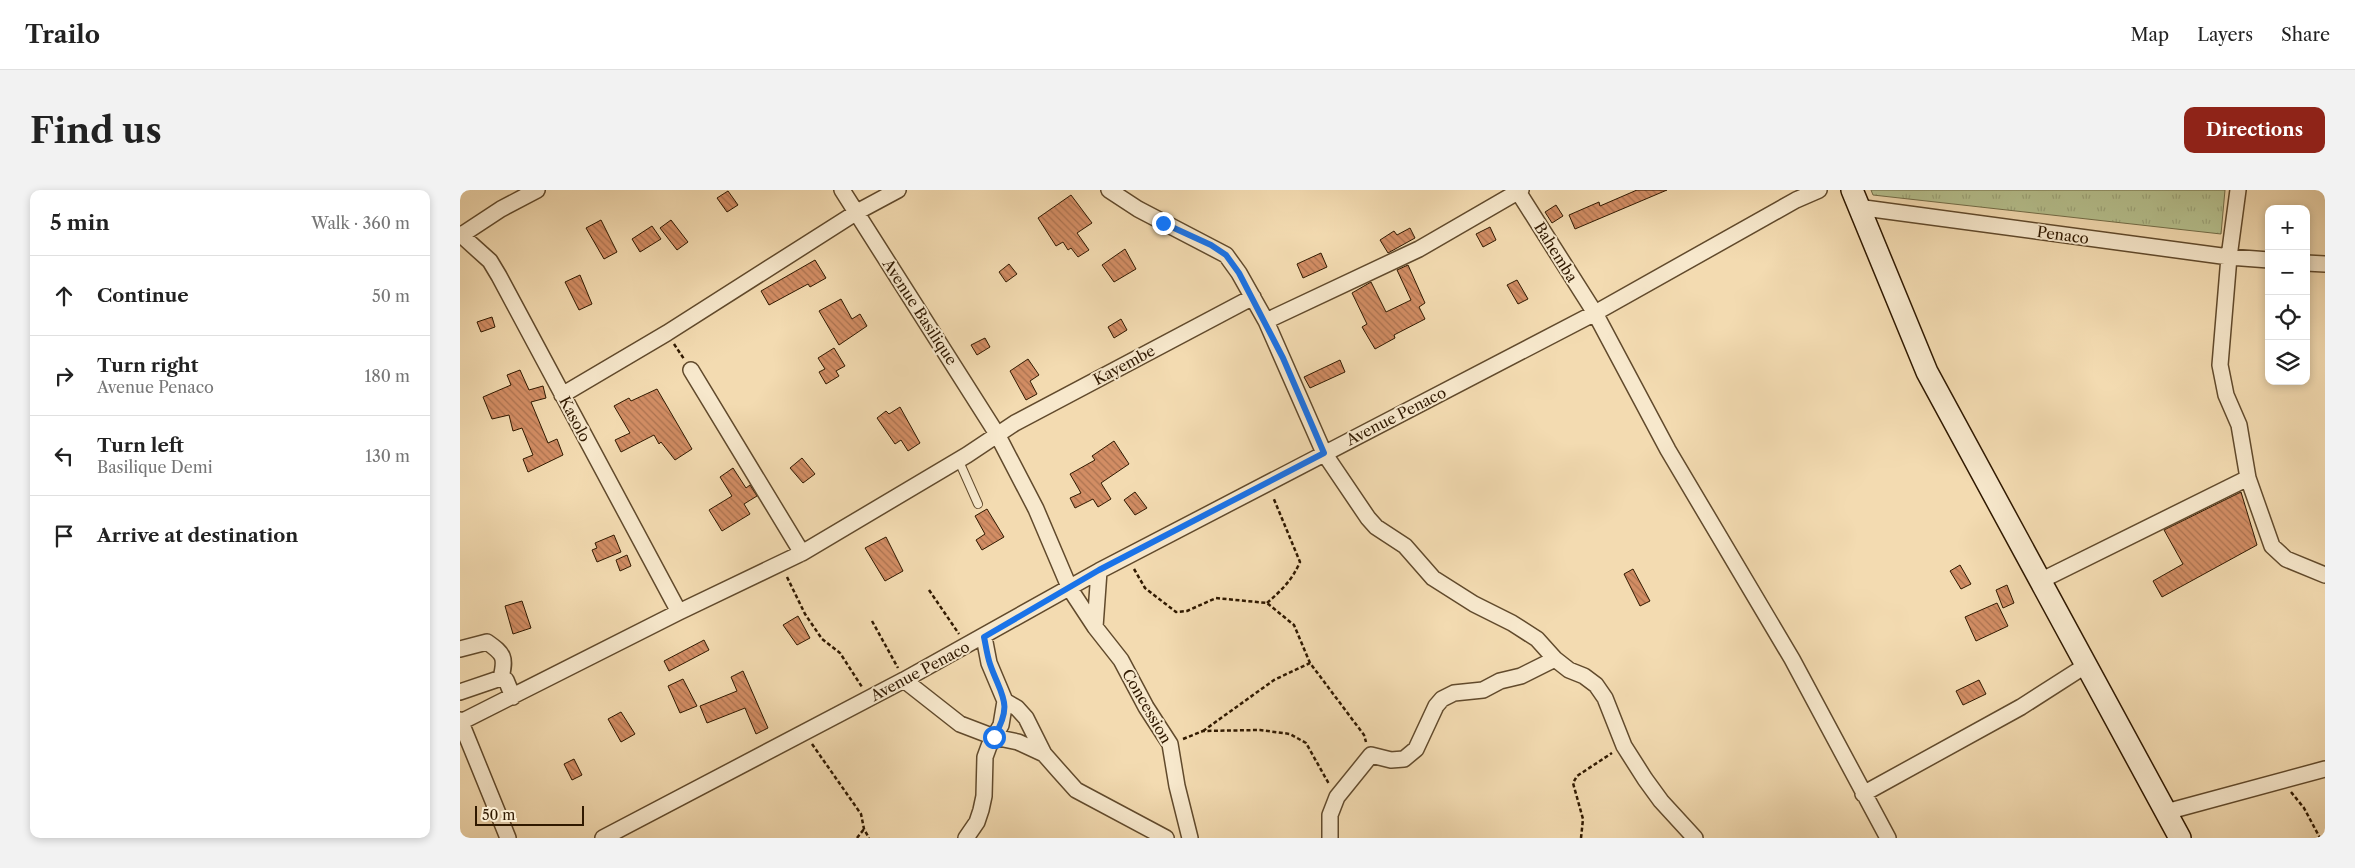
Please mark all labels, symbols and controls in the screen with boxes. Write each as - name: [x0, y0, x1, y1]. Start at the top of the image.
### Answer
- text: Trailo: [25, 20, 100, 49]
- text: Map: [2131, 24, 2169, 46]
- text: Layers: [2197, 24, 2253, 46]
- text: Share: [2281, 24, 2330, 46]
- button: Directions: [2184, 107, 2325, 153]
- text: Find us: [30, 109, 162, 152]
- map controls: [2265, 205, 2310, 385]
- button: +: [2265, 205, 2310, 250]
- text: 5 min: [50, 210, 110, 235]
- route end: [1152, 212, 1175, 235]
- text: Walk · 360 m: [311, 213, 410, 233]
- street label: Bahemba: [1530, 219, 1582, 286]
- street label: Penaco: [2036, 222, 2090, 248]
- button: −: [2265, 250, 2310, 295]
- street label: Avenue Basilique: [878, 255, 961, 369]
- icon: ahead: [50, 282, 78, 310]
- text: Continue: [97, 284, 189, 307]
- text: 50 m: [372, 286, 410, 306]
- button: locate: [2265, 295, 2310, 340]
- button: layers: [2265, 340, 2310, 385]
- street label: Kayembe: [1090, 341, 1158, 389]
- text: Turn right: [97, 354, 198, 377]
- icon: right: [50, 362, 78, 390]
- text: 180 m: [364, 366, 410, 386]
- text: Avenue Penaco: [97, 377, 214, 397]
- street label: Avenue Penaco: [1342, 383, 1449, 450]
- street label: Kasolo: [555, 393, 595, 445]
- text: Turn left: [97, 434, 184, 457]
- icon: left: [50, 442, 78, 470]
- text: 130 m: [365, 446, 410, 466]
- text: Basilique Demi: [97, 457, 213, 477]
- icon: arrive: [50, 522, 78, 550]
- text: Arrive at destination: [97, 524, 298, 547]
- street label: Avenue Penaco: [866, 637, 973, 706]
- street label: Concession: [1118, 665, 1176, 747]
- route start: [983, 726, 1006, 749]
- scale bar: [475, 803, 584, 826]
- text: 50 m: [482, 806, 515, 824]

